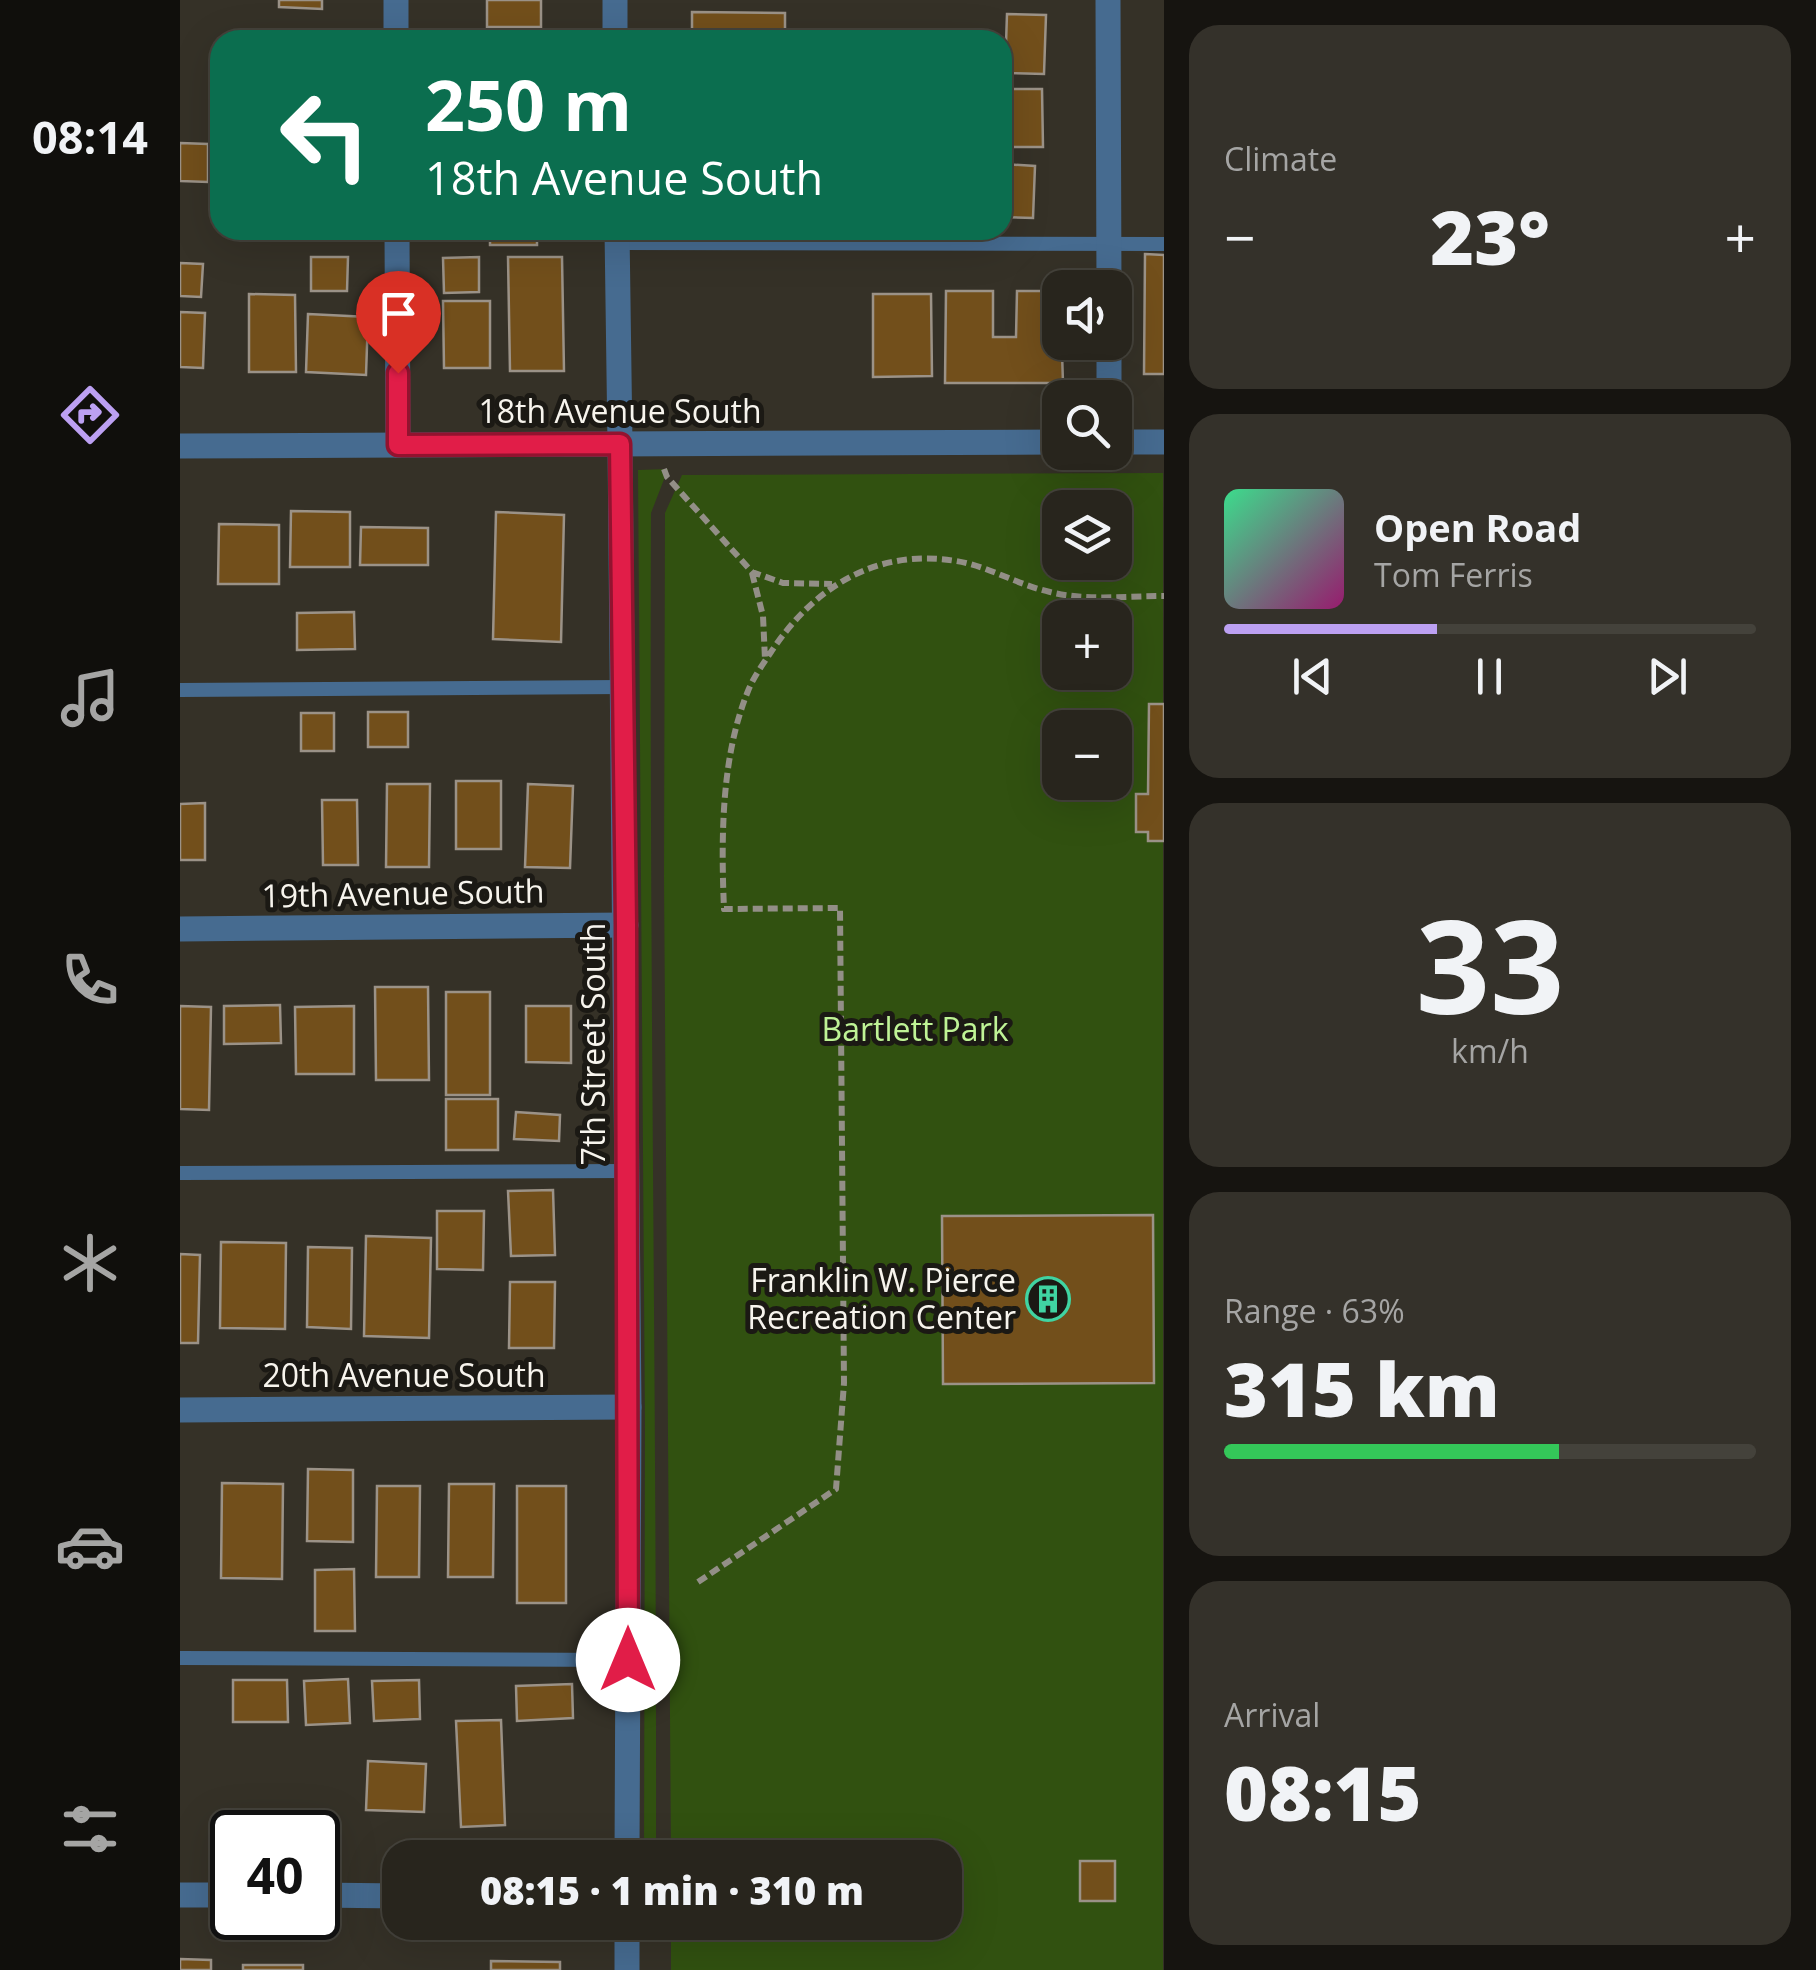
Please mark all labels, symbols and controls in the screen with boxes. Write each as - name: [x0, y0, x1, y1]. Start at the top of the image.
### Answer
- text: 250 m: [425, 56, 632, 152]
- icon: left: [260, 70, 390, 200]
- text: 08:14: [32, 106, 148, 167]
- text: Climate: [1224, 137, 1337, 180]
- text: 18th Avenue South: [425, 147, 823, 208]
- text: 23°: [1430, 185, 1550, 287]
- text: −: [1224, 199, 1255, 274]
- text: +: [1725, 199, 1756, 274]
- map controls: [1042, 270, 1132, 800]
- button: sound: [1042, 270, 1132, 360]
- pin: [356, 271, 441, 374]
- icon: arrive: [371, 286, 426, 341]
- icon: directions: [55, 380, 125, 450]
- button: search: [1042, 380, 1132, 470]
- street label: 18th Avenue South: [478, 389, 762, 432]
- button: layers: [1042, 490, 1132, 580]
- text: Open Road: [1374, 501, 1581, 553]
- text: Tom Ferris: [1374, 553, 1533, 596]
- button: +: [1042, 600, 1132, 690]
- icon: previous: [1285, 649, 1340, 704]
- icon: pause: [1462, 649, 1517, 704]
- icon: next: [1640, 649, 1695, 704]
- icon: music: [55, 663, 125, 733]
- button: −: [1042, 710, 1132, 800]
- street label: 19th Avenue South: [261, 869, 545, 916]
- text: 33: [1416, 875, 1564, 1052]
- street label: 7th Street South: [571, 923, 614, 1165]
- icon: phone: [55, 945, 125, 1015]
- park label: Bartlett Park: [821, 1007, 1009, 1050]
- text: km/h: [1451, 1029, 1529, 1072]
- icon: climate: [55, 1228, 125, 1298]
- place label: Franklin W. Pierce Recreation Center: [747, 1258, 1016, 1338]
- building icon: Franklin W. Pierce Recreation Center: [1025, 1276, 1071, 1322]
- text: Range · 63%: [1224, 1289, 1405, 1332]
- text: 315 km: [1224, 1337, 1500, 1439]
- street label: 20th Avenue South: [262, 1353, 546, 1396]
- icon: car: [55, 1511, 125, 1581]
- position arrow: [576, 1608, 680, 1712]
- text: Arrival: [1224, 1693, 1320, 1736]
- text: 08:15: [1224, 1741, 1421, 1843]
- icon: filters: [55, 1794, 125, 1864]
- speed limit sign: 40: [210, 1810, 340, 1940]
- text: 08:15 · 1 min · 310 m: [480, 1864, 864, 1916]

